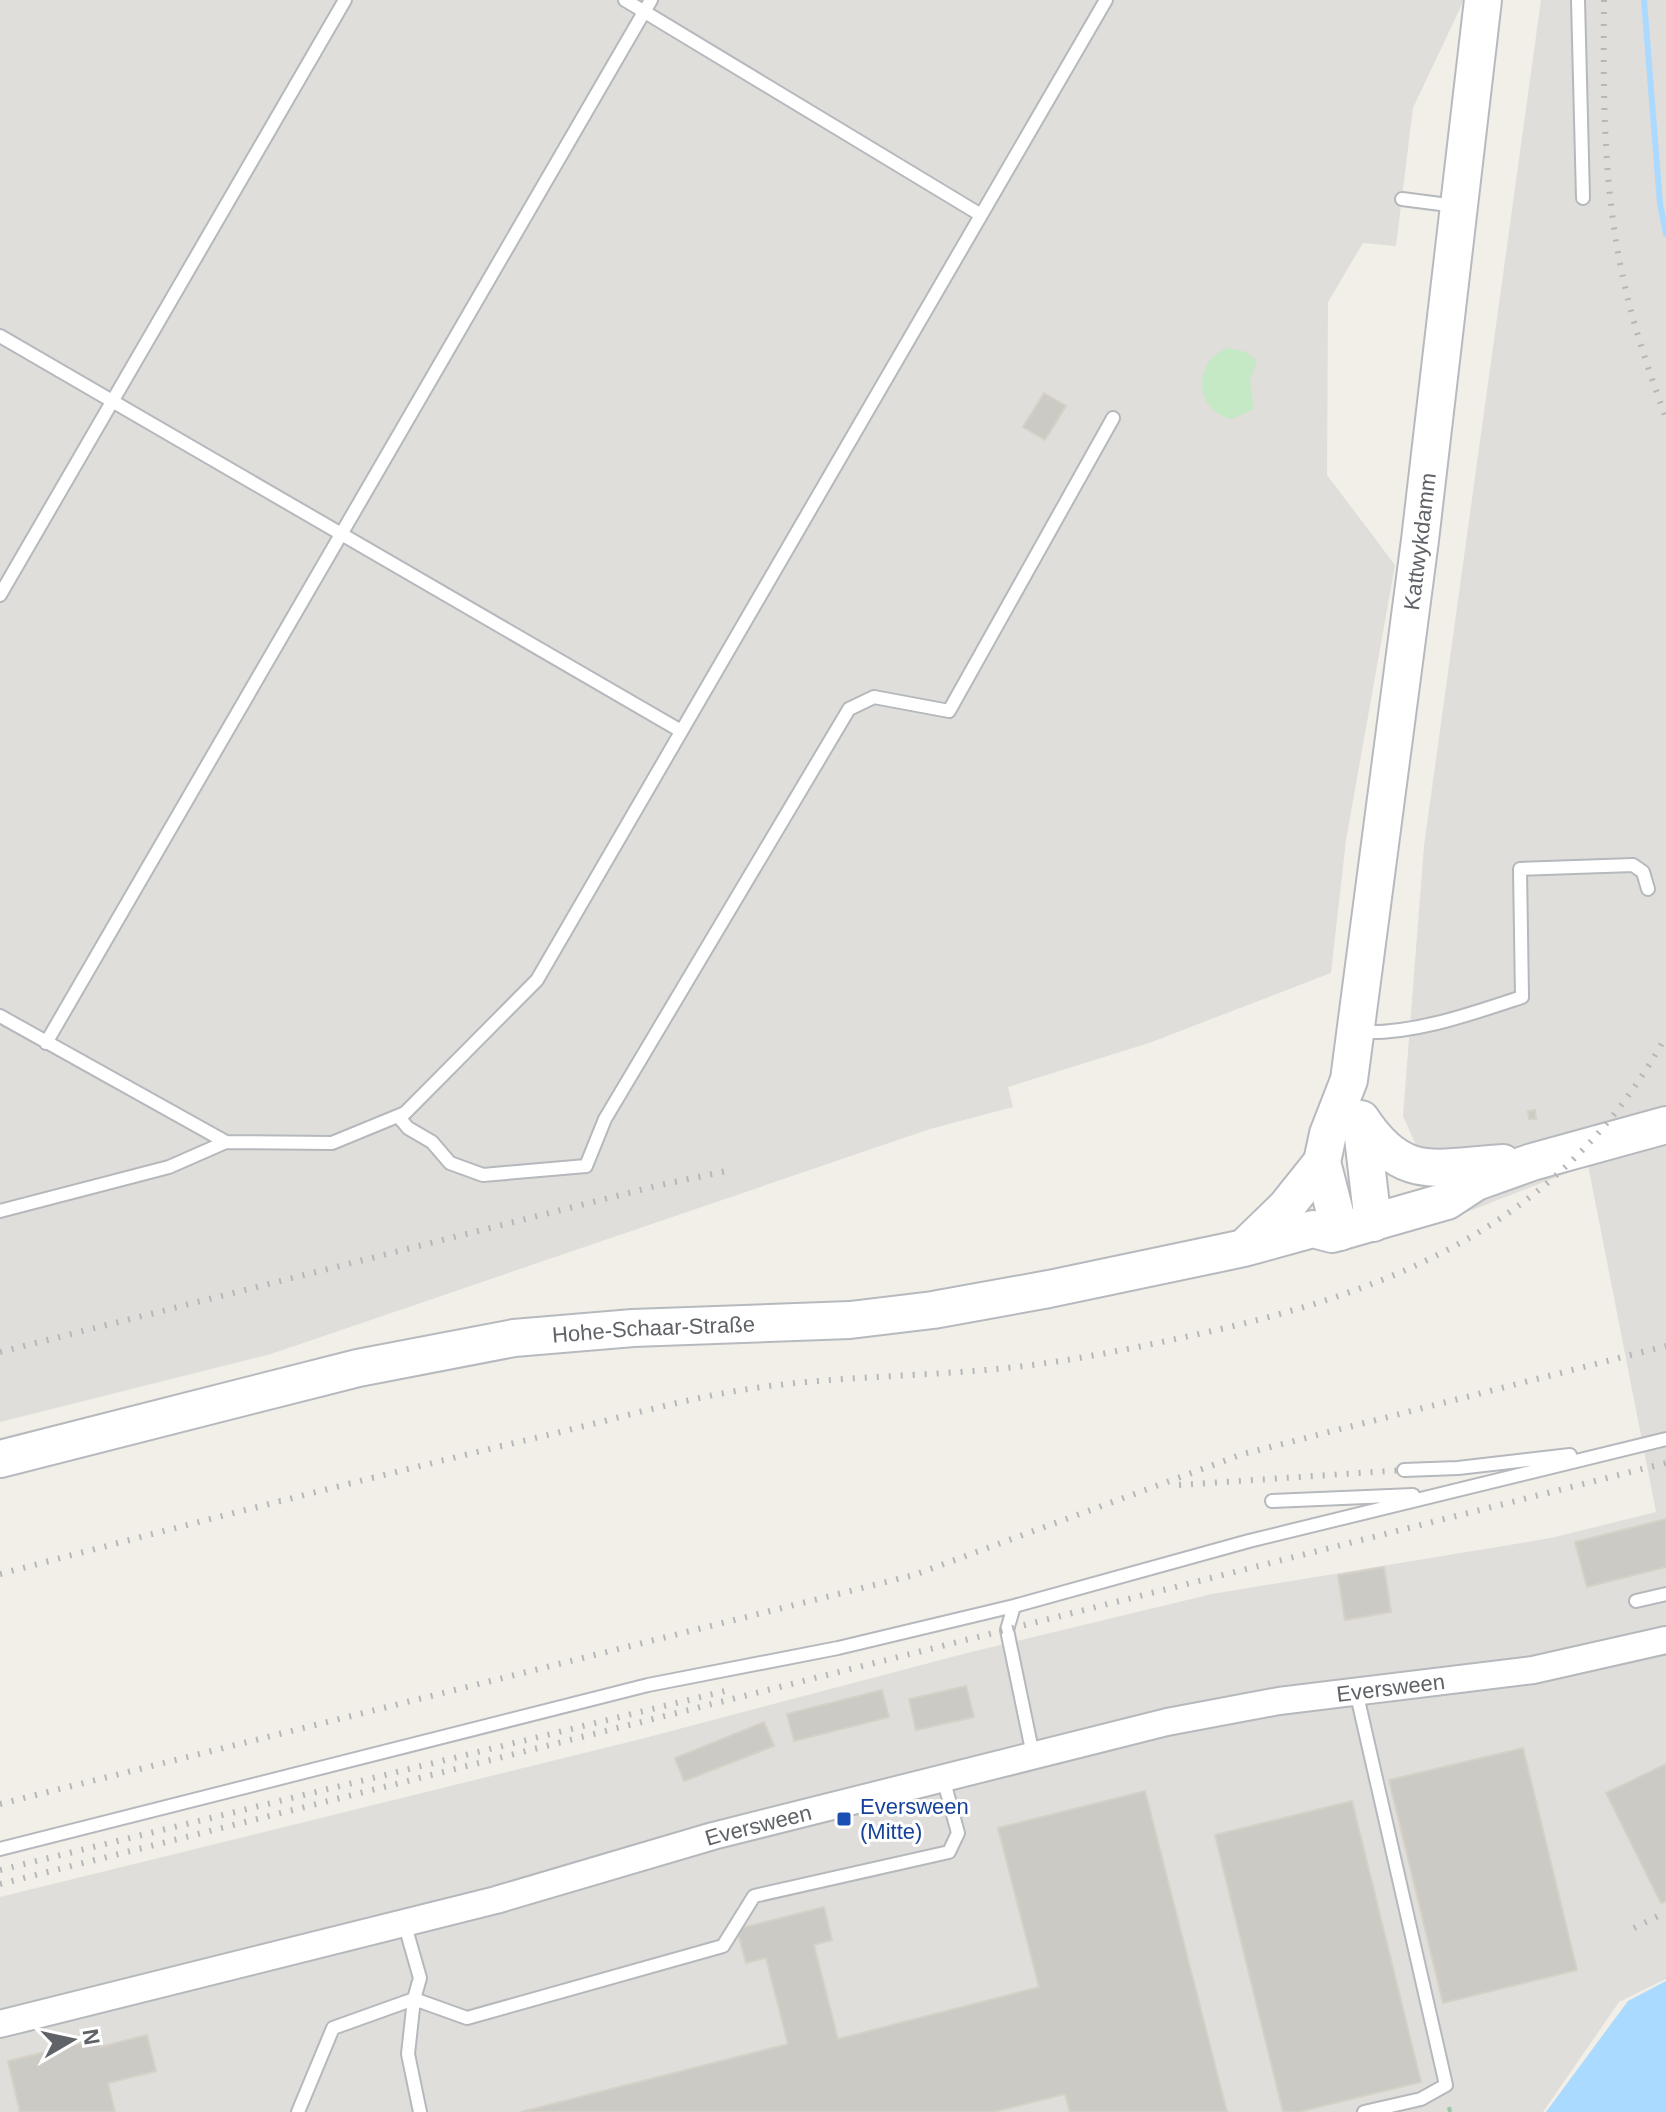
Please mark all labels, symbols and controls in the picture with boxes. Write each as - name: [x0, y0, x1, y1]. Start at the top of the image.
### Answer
- street label: Kattwykdamm: [1398, 471, 1440, 612]
- street label: Hohe-Schaar-Straße: [551, 1311, 755, 1347]
- street label: Eversween: [1335, 1668, 1446, 1706]
- place label: Eversween (Mitte): [860, 1794, 969, 1844]
- street label: Eversween: [702, 1799, 814, 1850]
- marker: Eversween (Mitte): [835, 1810, 853, 1828]
- north arrow: [32, 2000, 112, 2080]
- text: N: [78, 2027, 105, 2047]

